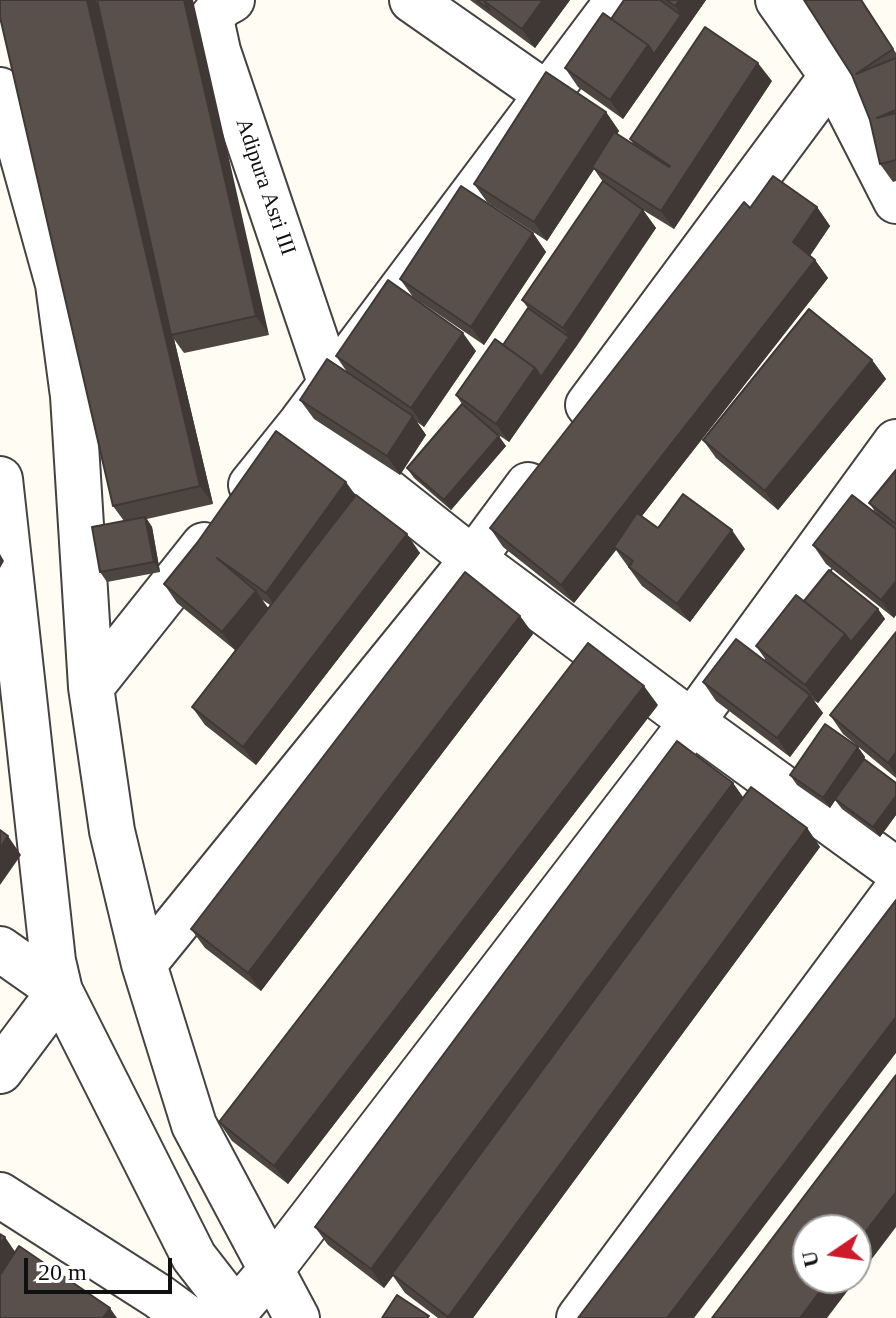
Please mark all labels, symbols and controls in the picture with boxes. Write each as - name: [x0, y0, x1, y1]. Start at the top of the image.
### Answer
- street label: Adipura Asri III: [229, 115, 301, 259]
- north arrow: [792, 1214, 872, 1294]
- scale bar: [28, 1242, 176, 1292]
- text: U: [796, 1249, 824, 1270]
- text: 20 m: [38, 1259, 87, 1285]

